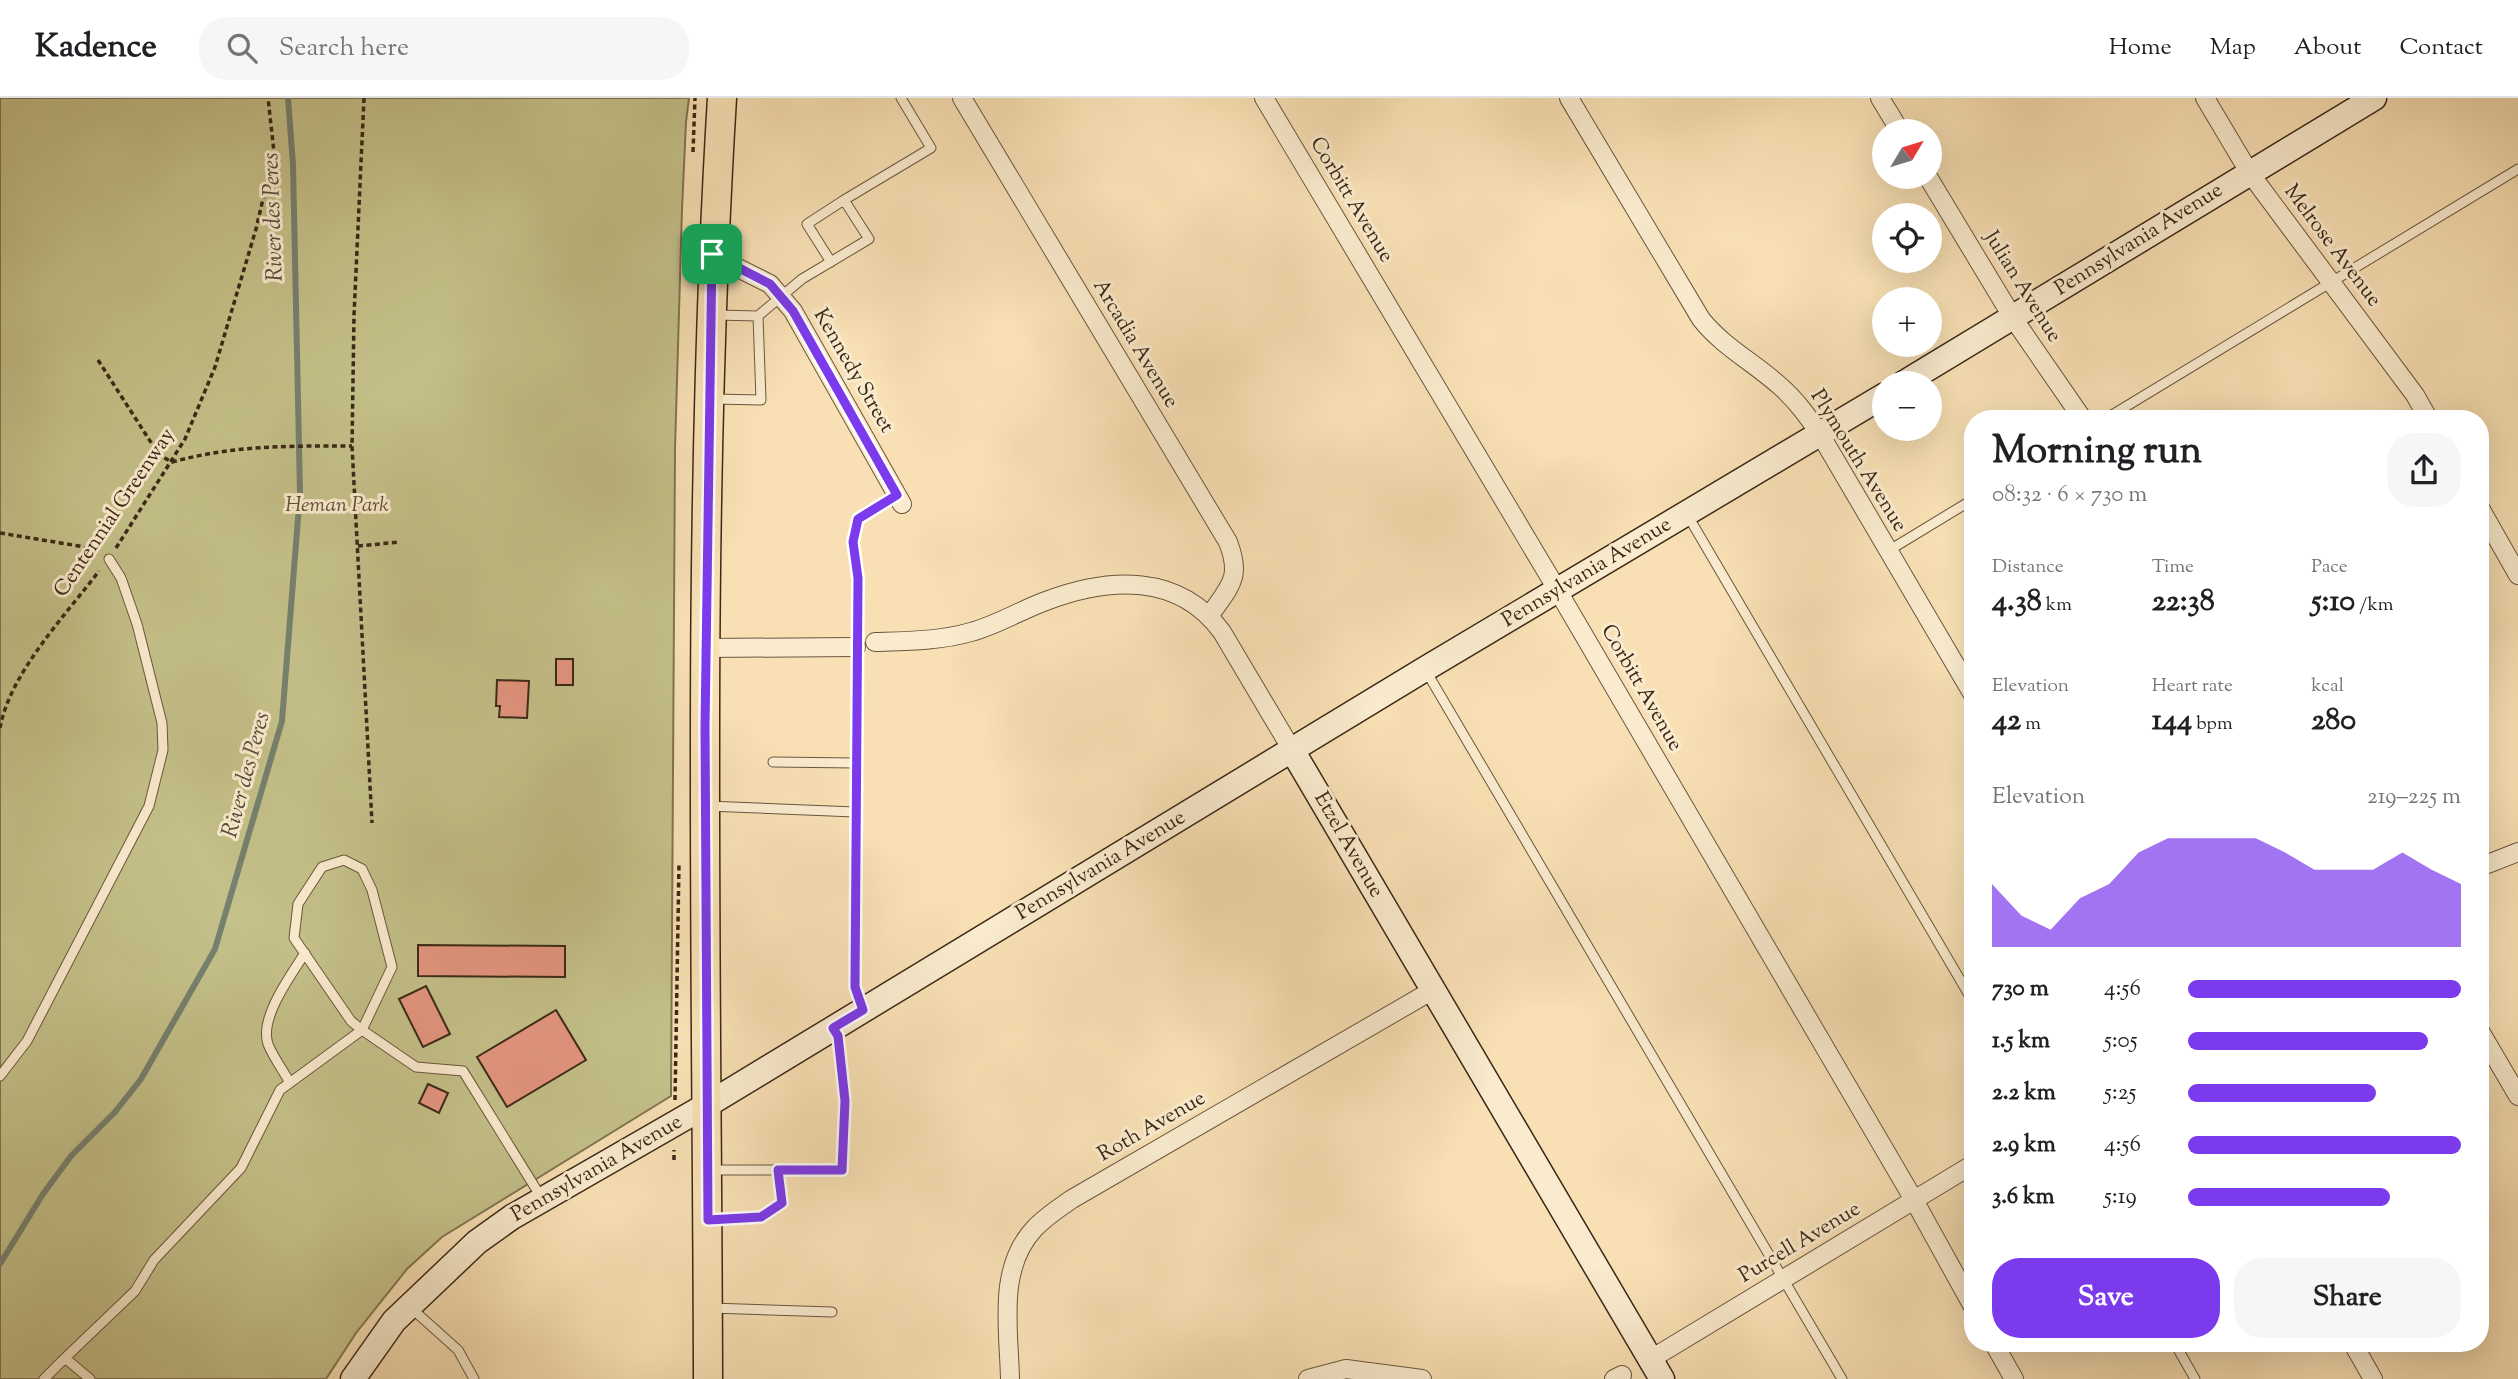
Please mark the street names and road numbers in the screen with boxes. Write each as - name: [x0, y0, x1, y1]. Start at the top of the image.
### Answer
- street label: Corbitt Avenue: [1302, 131, 1400, 269]
- street label: Pennsylvania Avenue: [2049, 176, 2229, 304]
- street label: Melrose Avenue: [2276, 179, 2388, 313]
- street label: Julian Avenue: [1975, 224, 2068, 349]
- street label: Arcadia Avenue: [1085, 274, 1185, 414]
- street label: Kennedy Street: [805, 303, 901, 439]
- street label: Plymouth Avenue: [1802, 384, 1914, 538]
- street label: Centennial Greenway: [47, 422, 183, 603]
- street label: Pennsylvania Avenue: [1496, 510, 1678, 636]
- street label: Corbitt Avenue: [1593, 619, 1689, 757]
- street label: Etzel Avenue: [1306, 786, 1390, 904]
- street label: Pennsylvania Avenue: [1010, 803, 1192, 929]
- street label: Roth Avenue: [1093, 1084, 1211, 1170]
- street label: Pennsylvania Avenue: [506, 1108, 688, 1230]
- street label: Purcell Avenue: [1734, 1195, 1866, 1291]

